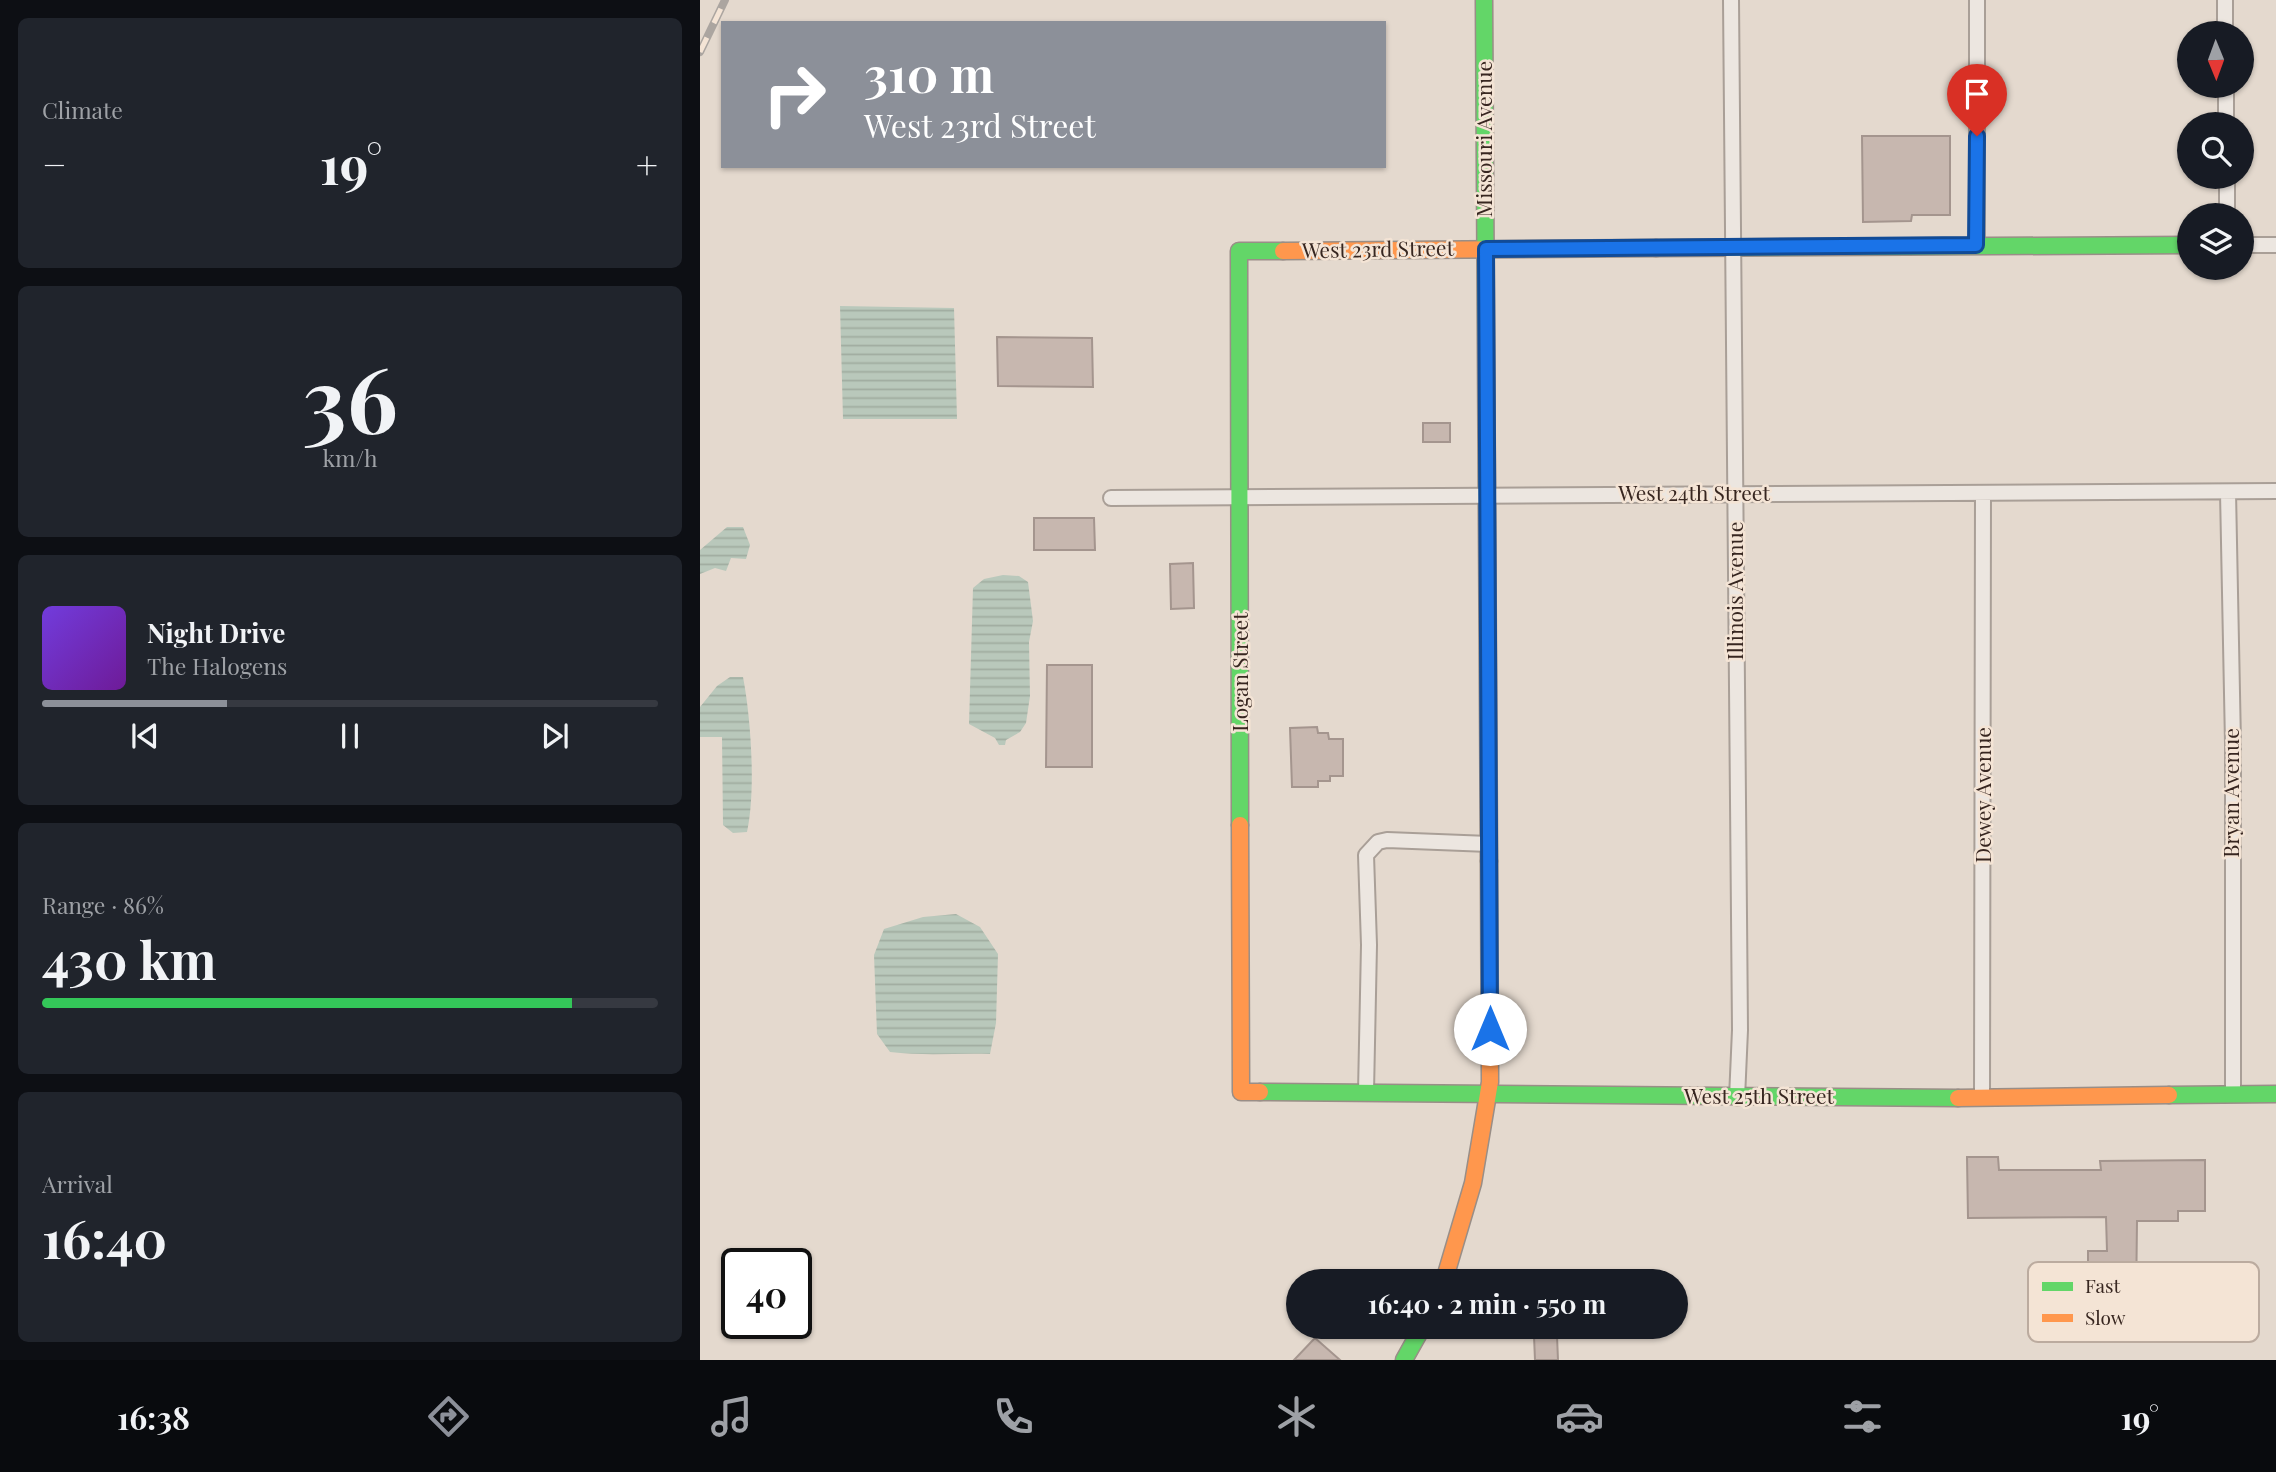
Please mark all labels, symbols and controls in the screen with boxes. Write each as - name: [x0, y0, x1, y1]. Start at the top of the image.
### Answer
- north arrow: [2177, 21, 2254, 98]
- map controls: [2177, 21, 2254, 280]
- text: 310 m: [864, 40, 994, 105]
- icon: right: [749, 49, 840, 140]
- street label: Missouri Avenue: [1469, 61, 1497, 217]
- pin: [1947, 64, 2007, 136]
- icon: arrive: [1958, 75, 1996, 113]
- text: Climate: [42, 94, 123, 125]
- text: West 23rd Street: [864, 103, 1096, 146]
- button: search: [2177, 112, 2254, 189]
- text: 19°: [320, 129, 383, 198]
- text: −: [42, 138, 67, 189]
- text: +: [636, 138, 658, 189]
- button: layers: [2177, 203, 2254, 280]
- street label: West 23rd Street: [1301, 233, 1455, 263]
- text: 36: [302, 336, 398, 457]
- text: km/h: [322, 442, 378, 473]
- street label: West 24th Street: [1617, 478, 1770, 506]
- street label: Illinois Avenue: [1720, 522, 1748, 660]
- street label: Logan Street: [1225, 612, 1253, 732]
- text: Night Drive: [147, 615, 285, 650]
- text: The Halogens: [147, 650, 287, 681]
- icon: previous: [126, 717, 164, 755]
- icon: pause: [331, 717, 369, 755]
- icon: next: [536, 717, 574, 755]
- street label: Dewey Avenue: [1968, 727, 1996, 863]
- street label: Bryan Avenue: [2216, 728, 2244, 858]
- text: Range · 86%: [42, 889, 164, 920]
- text: 430 km: [42, 924, 216, 993]
- position arrow: [1453, 992, 1527, 1066]
- street label: West 25th Street: [1683, 1081, 1835, 1109]
- text: Arrival: [42, 1168, 113, 1199]
- text: 16:40: [42, 1203, 167, 1272]
- speed limit sign: 40: [721, 1248, 812, 1339]
- legend: [2028, 1262, 2259, 1342]
- text: Fast: [2085, 1272, 2121, 1298]
- text: 16:40 · 2 min · 550 m: [1368, 1286, 1606, 1321]
- text: Slow: [2085, 1304, 2126, 1330]
- icon: directions: [424, 1392, 473, 1441]
- icon: music: [707, 1392, 756, 1441]
- icon: phone: [989, 1392, 1038, 1441]
- icon: climate: [1272, 1392, 1321, 1441]
- icon: car: [1555, 1392, 1604, 1441]
- icon: filters: [1838, 1392, 1887, 1441]
- text: 16:38: [117, 1395, 190, 1438]
- text: 19°: [2120, 1395, 2159, 1438]

